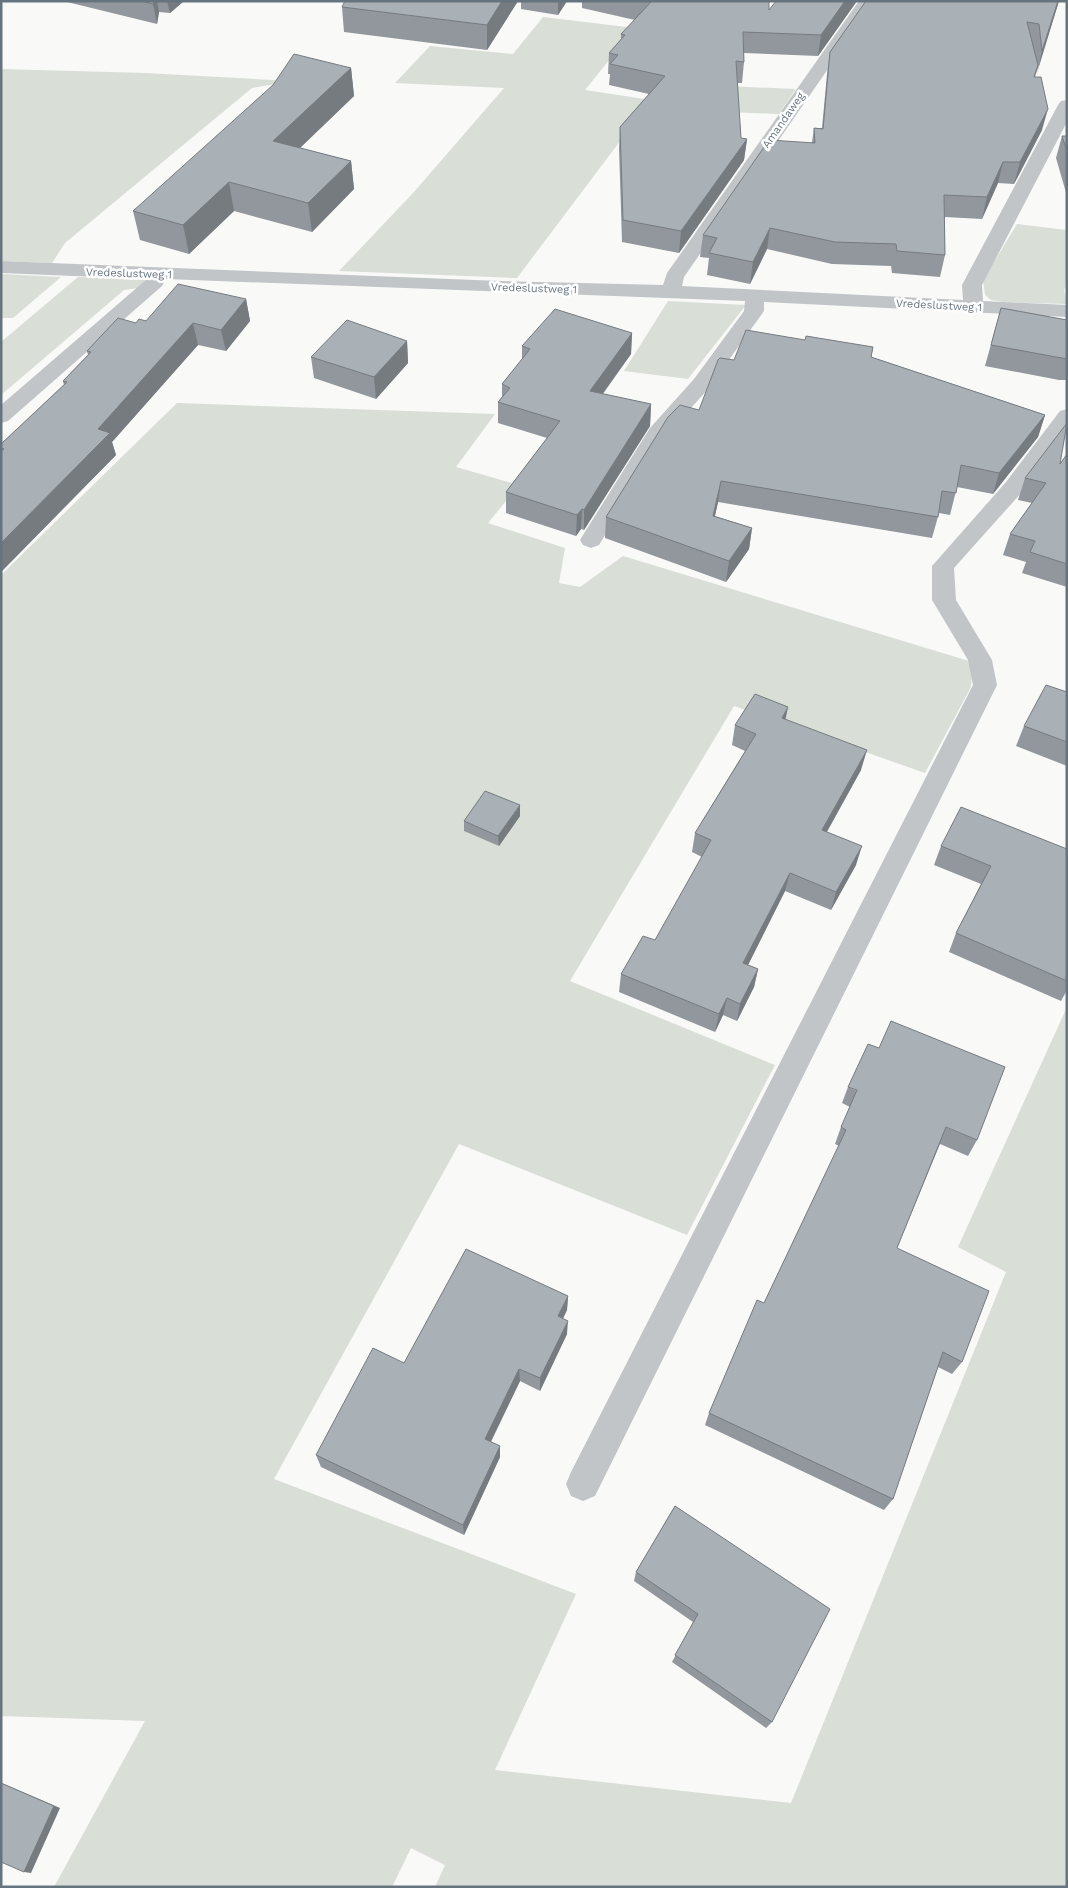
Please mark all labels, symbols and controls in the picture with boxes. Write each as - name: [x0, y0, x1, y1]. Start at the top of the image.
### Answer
- street label: Amandaweg: [759, 90, 807, 151]
- street label: Vredeslustweg 1: [86, 266, 172, 281]
- street label: Vredeslustweg 1: [491, 281, 577, 296]
- street label: Vredeslustweg 1: [896, 297, 982, 314]

